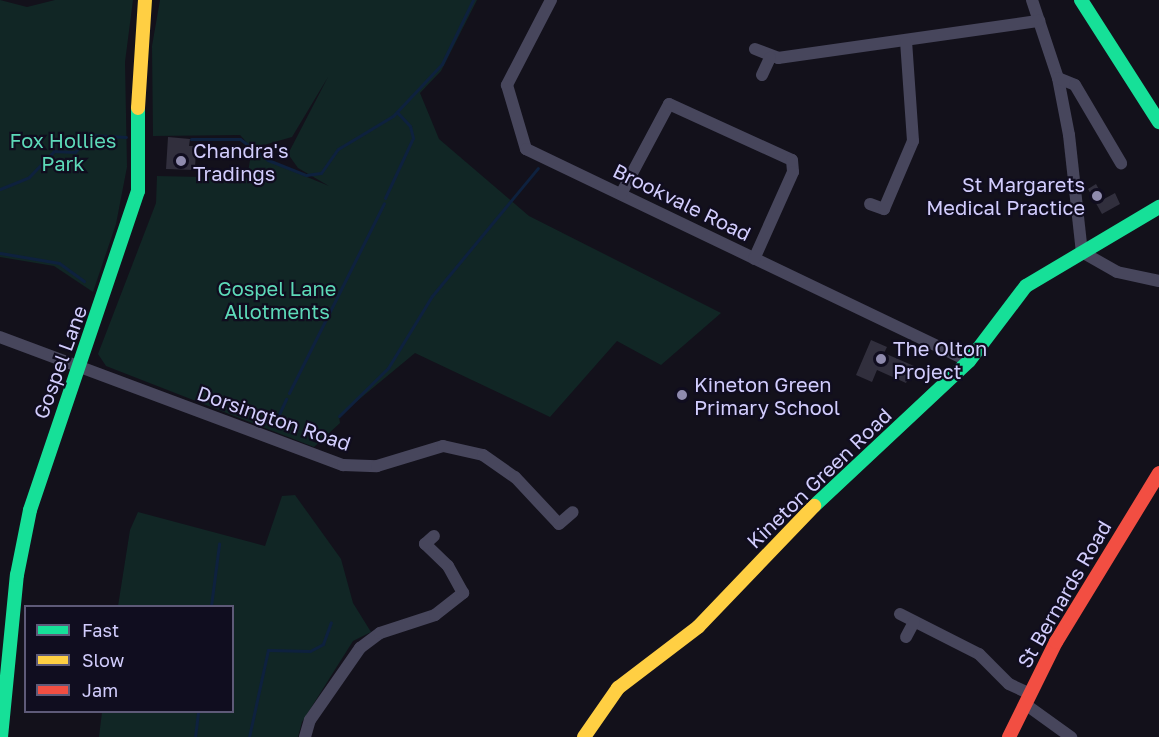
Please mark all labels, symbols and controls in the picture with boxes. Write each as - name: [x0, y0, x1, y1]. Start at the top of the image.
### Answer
- park label: Fox Hollies Park: [10, 129, 116, 176]
- place label: Chandra's Tradings: [193, 138, 288, 185]
- marker: Chandra's Tradings: [174, 154, 188, 168]
- street label: Brookvale Road: [609, 158, 755, 246]
- place label: St Margarets Medical Practice: [926, 172, 1085, 219]
- marker: St Margarets Medical Practice: [1090, 189, 1104, 203]
- park label: Gospel Lane Allotments: [218, 277, 336, 324]
- street label: Gospel Lane: [28, 302, 92, 422]
- place label: The Olton Project: [893, 336, 987, 383]
- marker: The Olton Project: [874, 352, 888, 366]
- place label: Kineton Green Primary School: [694, 372, 840, 419]
- street label: Dorsington Road: [194, 381, 354, 455]
- marker: Kineton Green Primary School: [675, 388, 689, 402]
- street label: Kineton Green Road: [742, 403, 896, 553]
- street label: St Bernards Road: [1012, 516, 1116, 672]
- legend: [24, 605, 234, 713]
- text: Fast: [82, 619, 119, 641]
- text: Slow: [82, 649, 124, 671]
- text: Jam: [82, 679, 118, 701]

